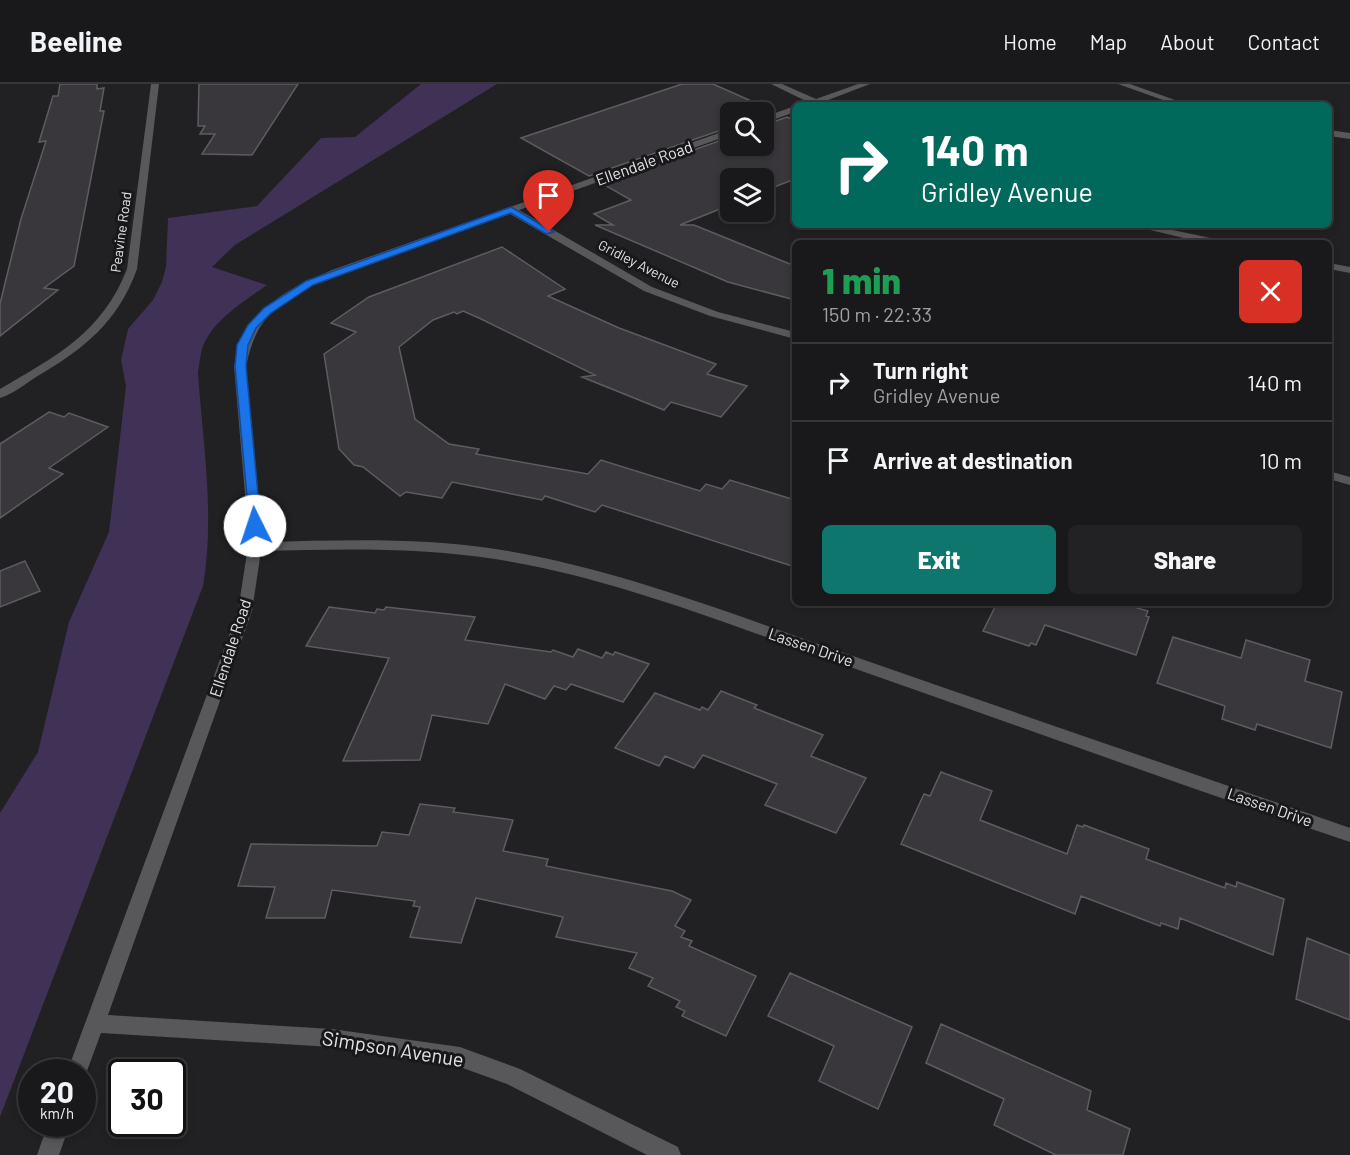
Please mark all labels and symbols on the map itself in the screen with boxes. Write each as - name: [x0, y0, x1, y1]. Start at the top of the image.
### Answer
- street label: Ellendale Road: [593, 136, 695, 189]
- pin: [523, 170, 574, 232]
- street label: Peavine Road: [106, 190, 135, 273]
- street label: Gridley Avenue: [596, 236, 683, 291]
- position arrow: [223, 494, 287, 558]
- street label: Ellendale Road: [205, 597, 254, 699]
- street label: Lassen Drive: [766, 623, 856, 670]
- street label: Lassen Drive: [1225, 783, 1315, 830]
- street label: Simpson Avenue: [321, 1025, 466, 1071]
- speed limit sign: 30: [108, 1059, 186, 1137]

